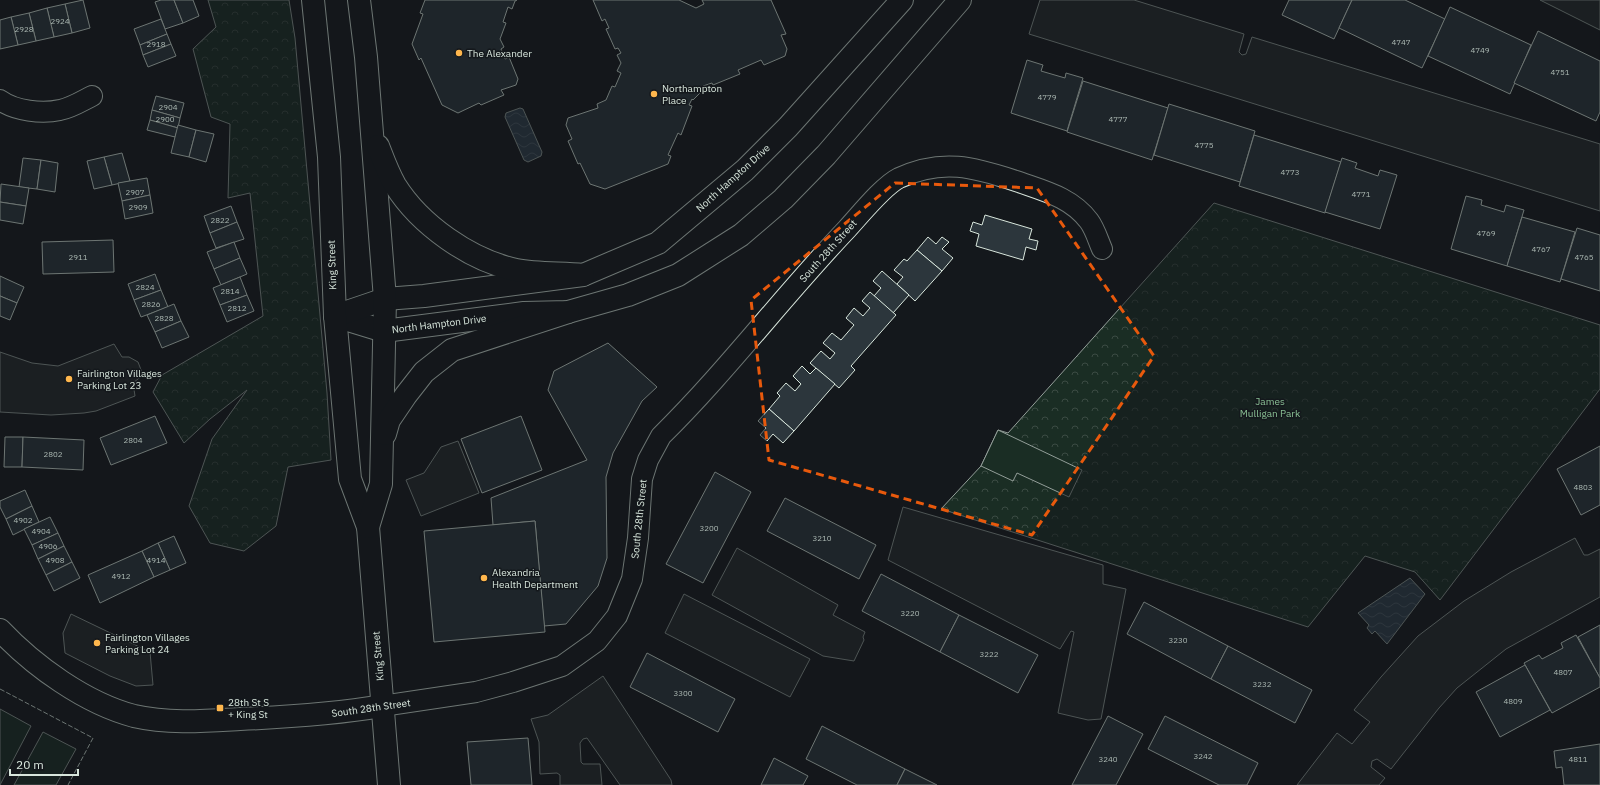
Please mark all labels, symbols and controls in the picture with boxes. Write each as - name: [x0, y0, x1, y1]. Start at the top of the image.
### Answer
- house number: 2924: [50, 16, 70, 26]
- house number: 2928: [14, 24, 34, 34]
- house number: 4747: [1391, 37, 1411, 47]
- house number: 2918: [146, 39, 166, 49]
- house number: 4749: [1470, 45, 1490, 55]
- place label: The Alexander: [467, 47, 532, 60]
- marker: The Alexander: [454, 48, 464, 58]
- house number: 4751: [1550, 67, 1570, 77]
- place label: Northampton Place: [662, 82, 722, 107]
- marker: Northampton Place: [649, 89, 659, 99]
- house number: 4779: [1037, 92, 1057, 102]
- house number: 2904: [158, 102, 178, 112]
- house number: 2900: [155, 114, 175, 124]
- house number: 4777: [1108, 114, 1128, 124]
- house number: 4775: [1194, 140, 1214, 150]
- street label: North Hampton Drive: [693, 141, 773, 215]
- house number: 4773: [1280, 167, 1300, 177]
- house number: 2907: [125, 187, 145, 197]
- house number: 4771: [1351, 189, 1371, 199]
- house number: 2909: [128, 202, 148, 212]
- house number: 2822: [210, 215, 230, 225]
- street label: South 28th Street: [797, 217, 860, 285]
- house number: 4769: [1476, 228, 1496, 238]
- street label: King Street: [325, 240, 339, 290]
- house number: 4767: [1531, 244, 1551, 254]
- house number: 2911: [68, 252, 88, 262]
- house number: 4765: [1574, 252, 1594, 262]
- house number: 2824: [135, 282, 155, 292]
- house number: 2814: [220, 286, 240, 296]
- house number: 2826: [141, 299, 161, 309]
- house number: 2812: [227, 303, 247, 313]
- street label: North Hampton Drive: [391, 312, 488, 336]
- house number: 2828: [154, 313, 174, 323]
- place label: Fairlington Villages Parking Lot 23: [77, 367, 162, 392]
- marker: Fairlington Villages Parking Lot 23: [64, 374, 74, 384]
- park label: James Mulligan Park: [1240, 395, 1301, 420]
- house number: 2804: [123, 435, 143, 445]
- house number: 2802: [43, 449, 63, 459]
- street label: South 28th Street: [628, 478, 650, 559]
- house number: 4803: [1573, 482, 1593, 492]
- house number: 4902: [13, 515, 33, 525]
- house number: 3200: [699, 523, 719, 533]
- house number: 4904: [31, 526, 51, 536]
- house number: 3210: [812, 533, 832, 543]
- house number: 4906: [38, 541, 58, 551]
- house number: 4908: [45, 555, 65, 565]
- house number: 4914: [146, 555, 166, 565]
- place label: Alexandria Health Department: [492, 566, 579, 591]
- house number: 4912: [111, 571, 131, 581]
- marker: Alexandria Health Department: [479, 573, 489, 583]
- house number: 3220: [900, 608, 920, 618]
- street label: King Street: [369, 630, 387, 681]
- place label: Fairlington Villages Parking Lot 24: [105, 631, 190, 656]
- house number: 3230: [1168, 635, 1188, 645]
- marker: Fairlington Villages Parking Lot 24: [92, 638, 102, 648]
- house number: 3222: [979, 649, 999, 659]
- house number: 4807: [1553, 667, 1573, 677]
- house number: 3232: [1252, 679, 1272, 689]
- house number: 3300: [673, 688, 693, 698]
- place label: 28th St S + King St: [228, 696, 269, 721]
- street label: South 28th Street: [331, 696, 412, 720]
- house number: 4809: [1503, 696, 1523, 706]
- marker: 28th St S + King St: [215, 703, 225, 713]
- scale bar: [10, 751, 78, 777]
- house number: 3242: [1193, 751, 1213, 761]
- house number: 3240: [1098, 754, 1118, 764]
- house number: 4811: [1568, 754, 1588, 764]
- text: 20 m: [16, 757, 44, 772]

